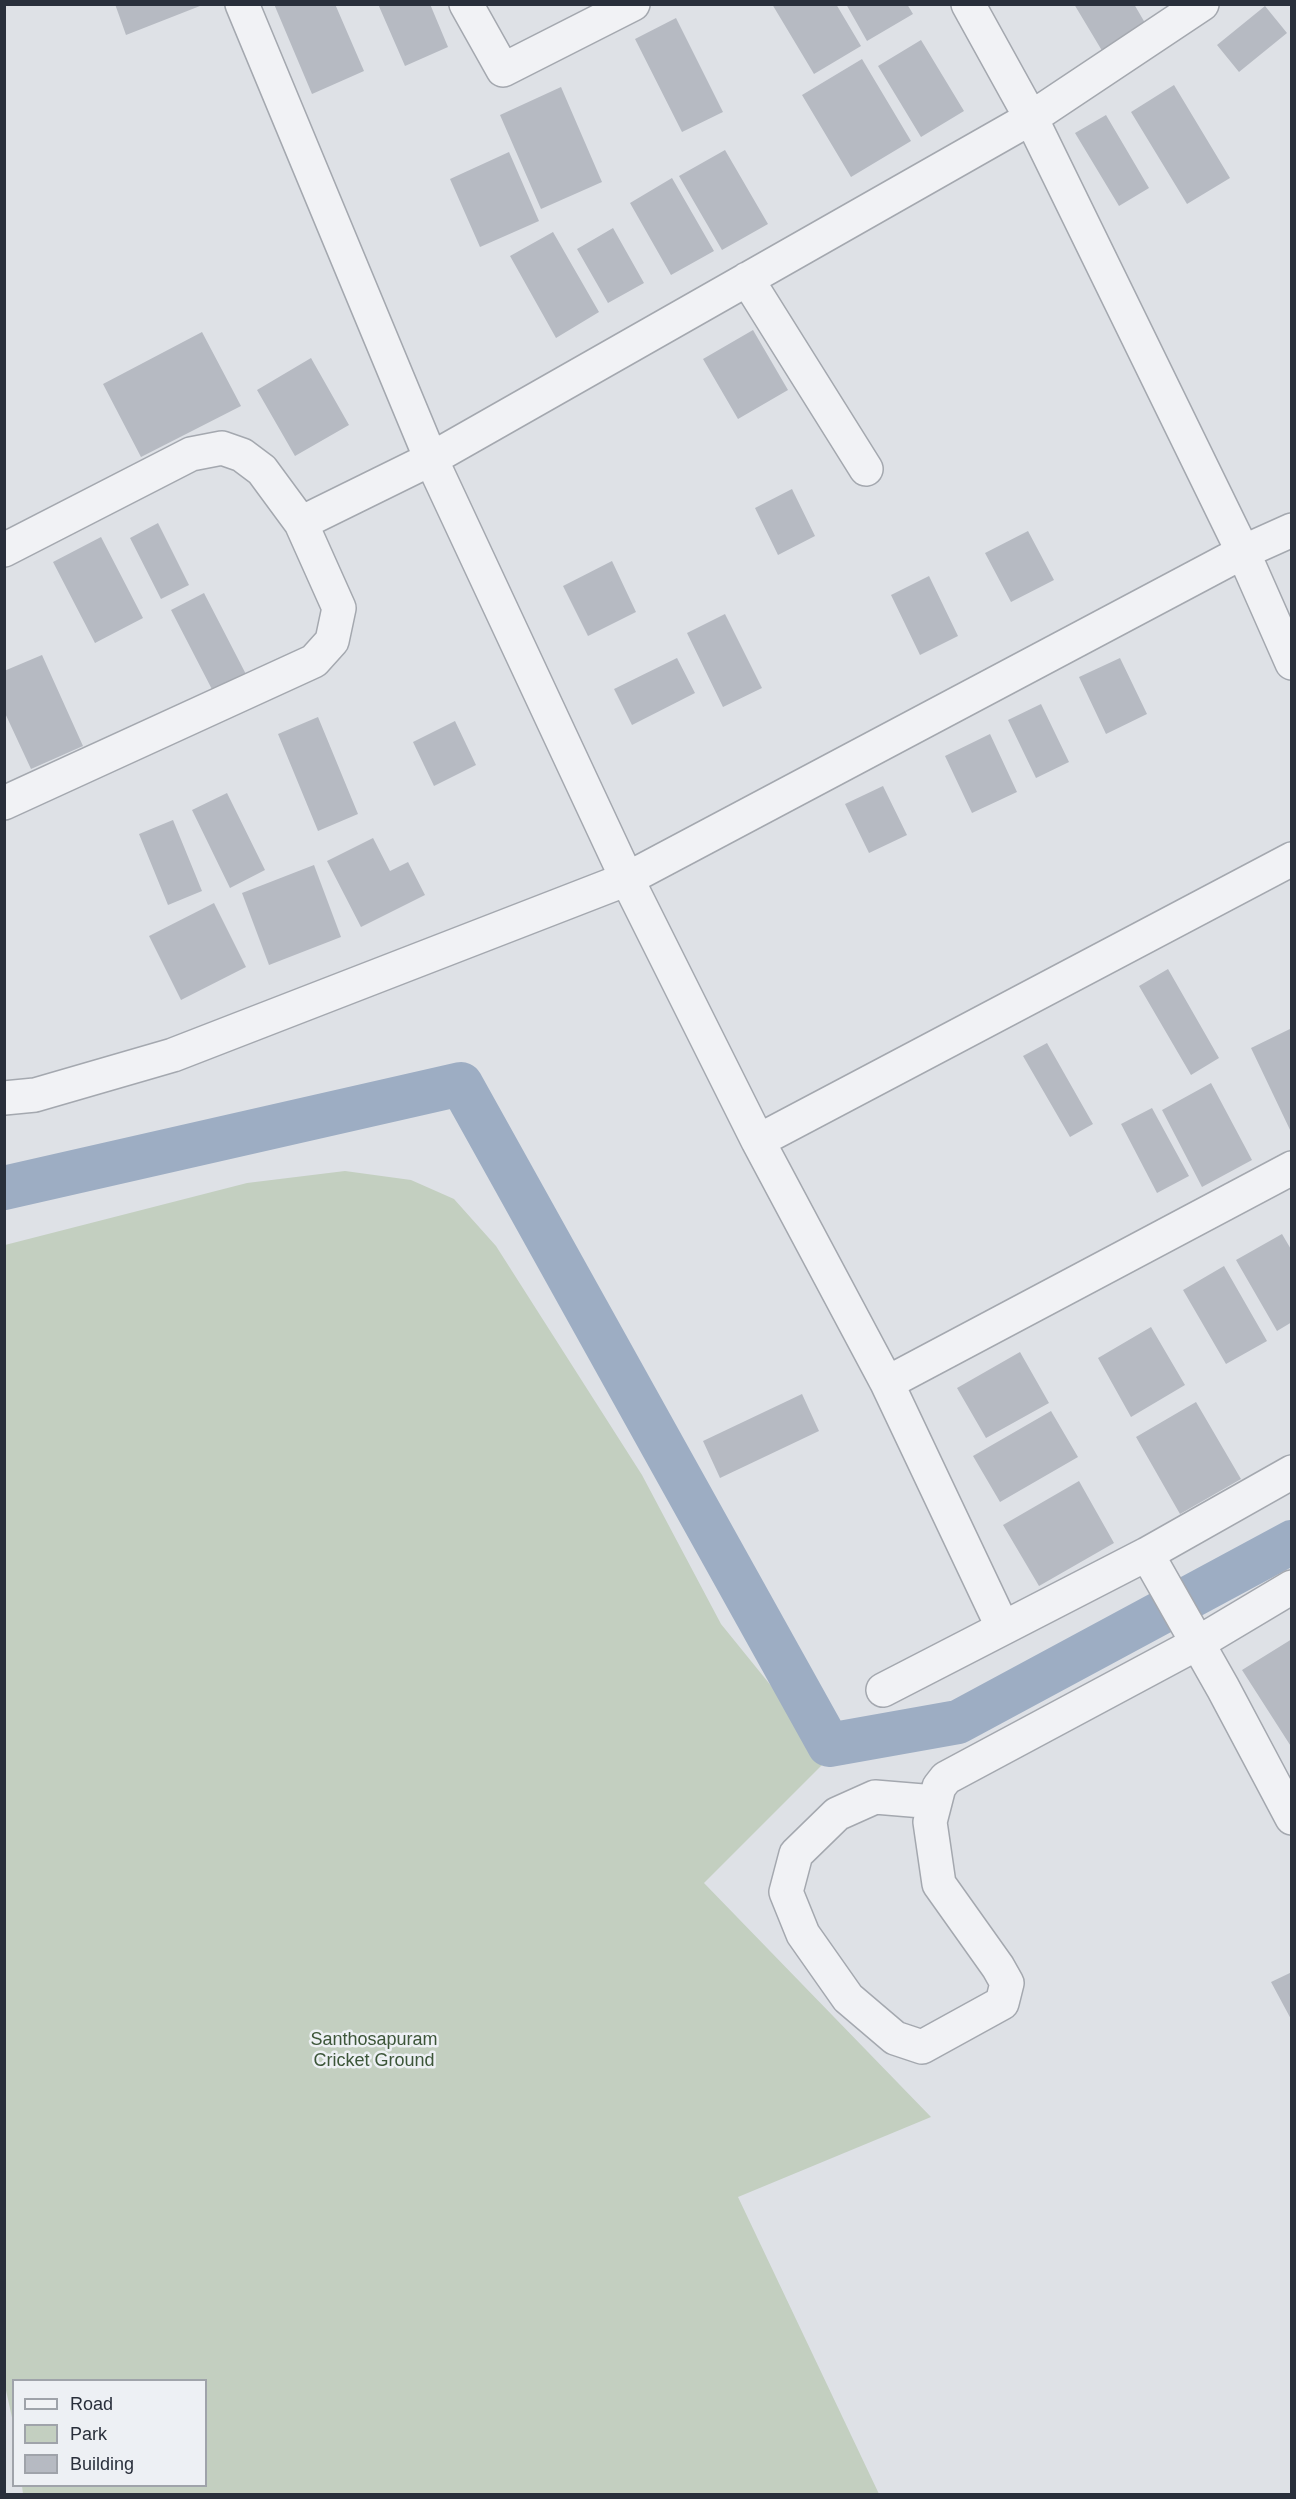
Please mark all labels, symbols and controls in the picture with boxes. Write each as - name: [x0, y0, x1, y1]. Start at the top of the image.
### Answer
- park label: Santhosapuram Cricket Ground: [310, 2029, 438, 2072]
- legend: [12, 2379, 207, 2487]
- text: Road: [70, 2394, 113, 2414]
- text: Park: [70, 2424, 107, 2444]
- text: Building: [70, 2454, 134, 2474]

